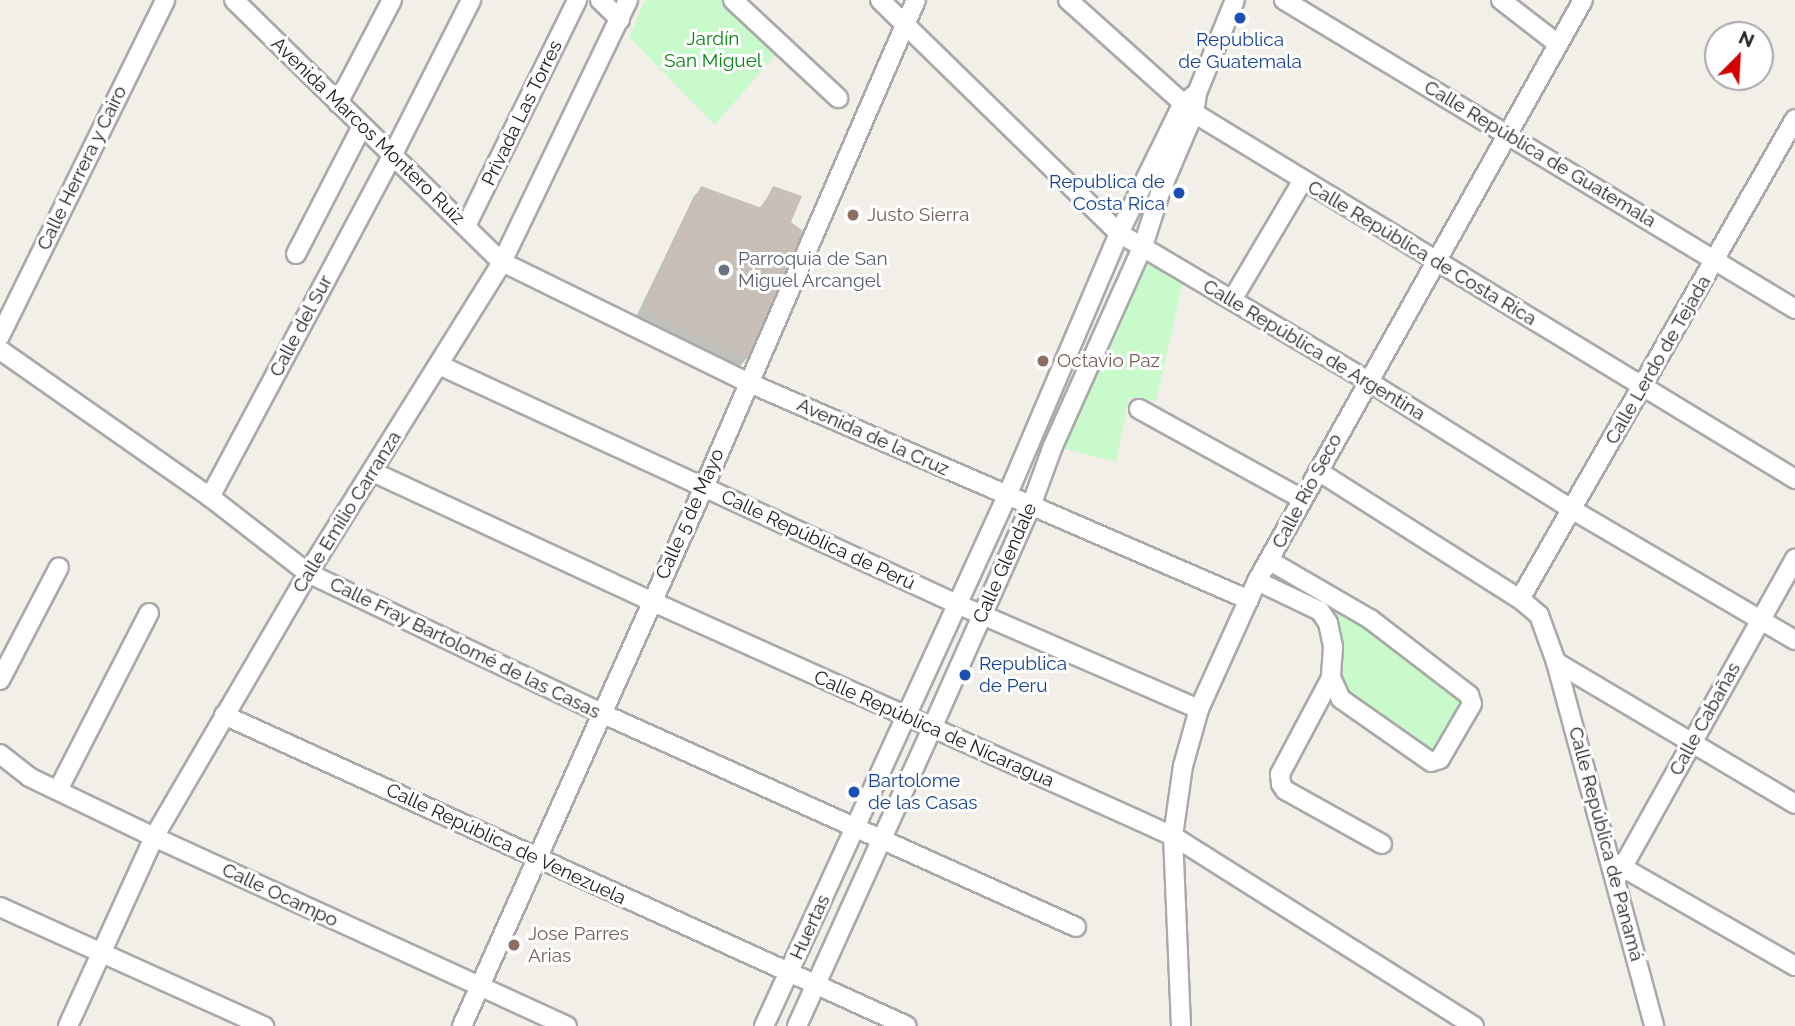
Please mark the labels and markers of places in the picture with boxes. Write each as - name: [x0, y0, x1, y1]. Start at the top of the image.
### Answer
- marker: Republica de Guatemala: [1232, 10, 1248, 26]
- place label: Republica de Guatemala: [1178, 29, 1302, 73]
- place label: Republica de Costa Rica: [1049, 171, 1165, 215]
- marker: Republica de Costa Rica: [1171, 185, 1187, 201]
- place label: Justo Sierra: [867, 204, 969, 226]
- marker: Justo Sierra: [845, 207, 861, 223]
- place label: Parroquia de San Miguel Árcangel: [738, 248, 888, 292]
- marker: Parroquia de San Miguel Árcangel: [716, 262, 732, 278]
- place label: Octavio Paz: [1057, 350, 1160, 372]
- marker: Octavio Paz: [1035, 353, 1051, 369]
- place label: Republica de Peru: [979, 653, 1067, 697]
- marker: Republica de Peru: [957, 667, 973, 683]
- place label: Bartolome de las Casas: [868, 770, 977, 814]
- marker: Bartolome de las Casas: [846, 784, 862, 800]
- place label: Jose Parres Arias: [528, 923, 629, 967]
- marker: Jose Parres Arias: [506, 937, 522, 953]

